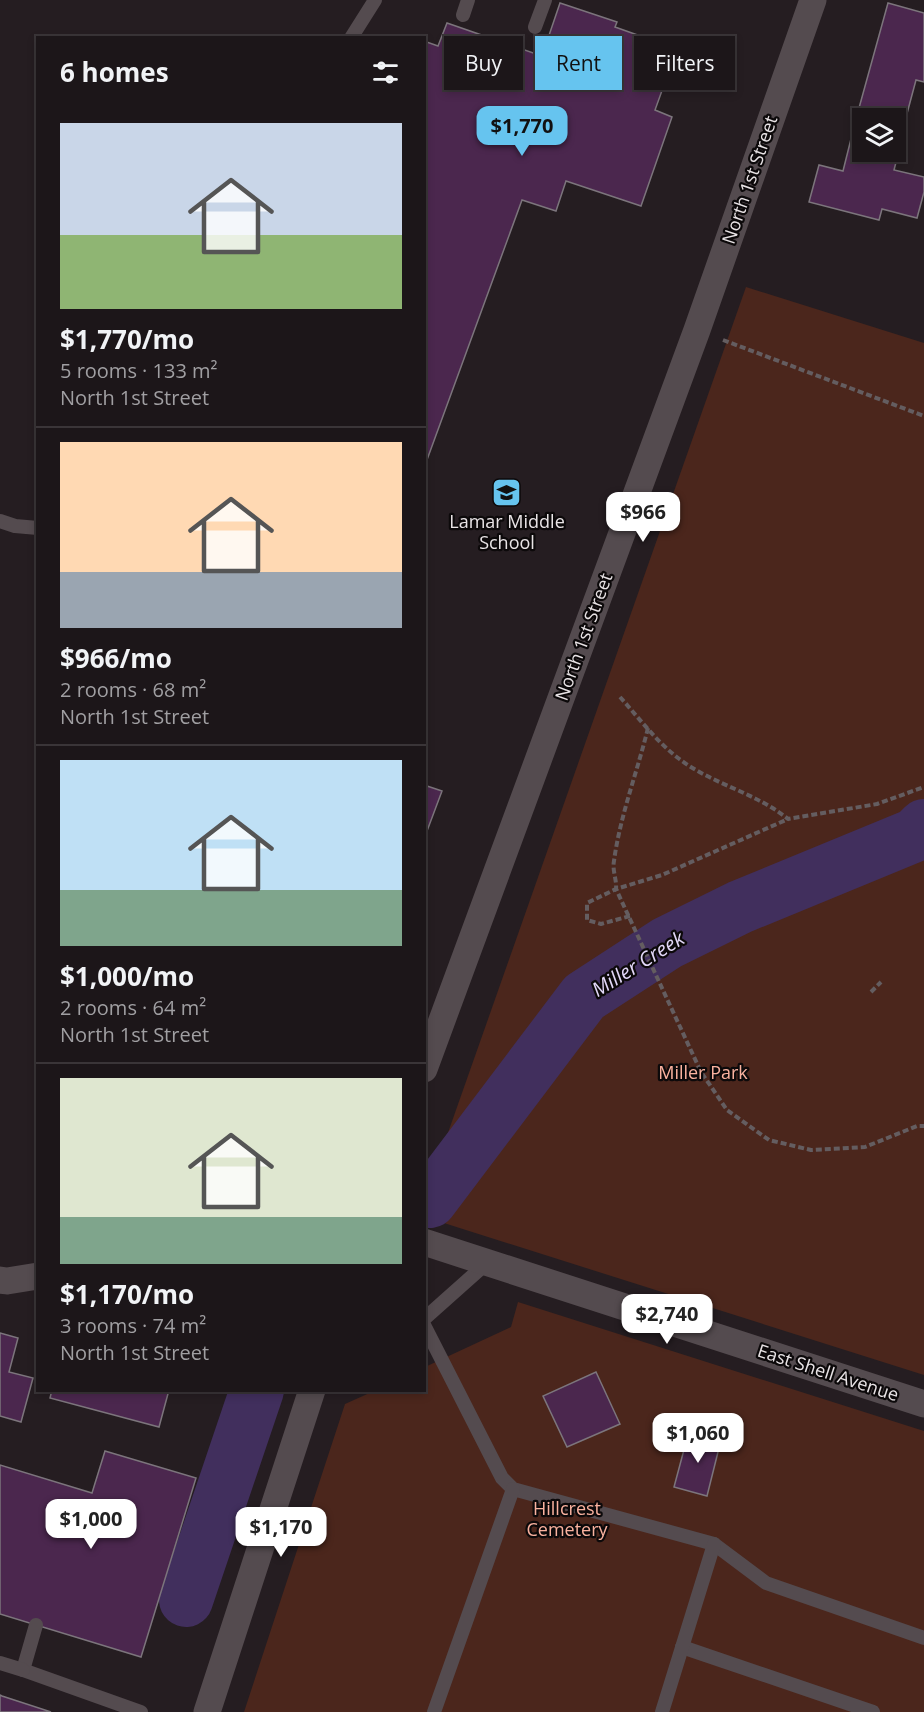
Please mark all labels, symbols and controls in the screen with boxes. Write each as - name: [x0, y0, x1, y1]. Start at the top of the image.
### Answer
- chip: Buy: [444, 36, 523, 90]
- chip: Rent: [535, 36, 622, 90]
- chip: Filters: [634, 36, 735, 90]
- text: 6 homes: [60, 54, 169, 90]
- icon: filters: [369, 56, 402, 89]
- pin: $1,770: [473, 106, 571, 157]
- map controls: [852, 108, 906, 162]
- button: layers: [852, 108, 906, 162]
- text: $1,770: [491, 112, 553, 139]
- street label: North 1st Street: [716, 112, 782, 247]
- icon: home: [177, 162, 285, 270]
- text: $1,770/mo: [60, 321, 194, 357]
- text: 5 rooms · 133 m²: [60, 357, 218, 384]
- text: North 1st Street: [60, 384, 209, 411]
- school or university icon: Lamar Middle School: [491, 477, 523, 509]
- icon: home: [177, 481, 285, 589]
- pin: $966: [607, 492, 679, 543]
- text: $966: [620, 498, 666, 525]
- place label: Lamar Middle School: [449, 509, 565, 554]
- street label: North 1st Street: [549, 570, 617, 704]
- text: $966/mo: [60, 640, 172, 676]
- text: 2 rooms · 68 m²: [60, 676, 206, 703]
- text: North 1st Street: [60, 703, 209, 730]
- icon: home: [177, 799, 285, 907]
- water label: Miller Creek: [586, 924, 690, 1003]
- text: $1,000/mo: [60, 958, 194, 994]
- text: 2 rooms · 64 m²: [60, 994, 206, 1021]
- text: North 1st Street: [60, 1021, 209, 1048]
- park label: Miller Park: [658, 1060, 748, 1084]
- icon: home: [177, 1117, 285, 1225]
- text: $1,170/mo: [60, 1276, 194, 1312]
- pin: $2,740: [618, 1294, 716, 1345]
- text: $2,740: [636, 1300, 698, 1327]
- text: 3 rooms · 74 m²: [60, 1312, 206, 1339]
- street label: East Shell Avenue: [755, 1338, 902, 1406]
- text: North 1st Street: [60, 1339, 209, 1366]
- pin: $1,060: [649, 1413, 747, 1464]
- text: $1,060: [667, 1419, 729, 1446]
- park label: Hillcrest Cemetery: [526, 1496, 609, 1541]
- pin: $1,000: [42, 1499, 140, 1550]
- text: $1,000: [60, 1505, 122, 1532]
- pin: $1,170: [232, 1507, 330, 1558]
- text: $1,170: [250, 1513, 312, 1540]

